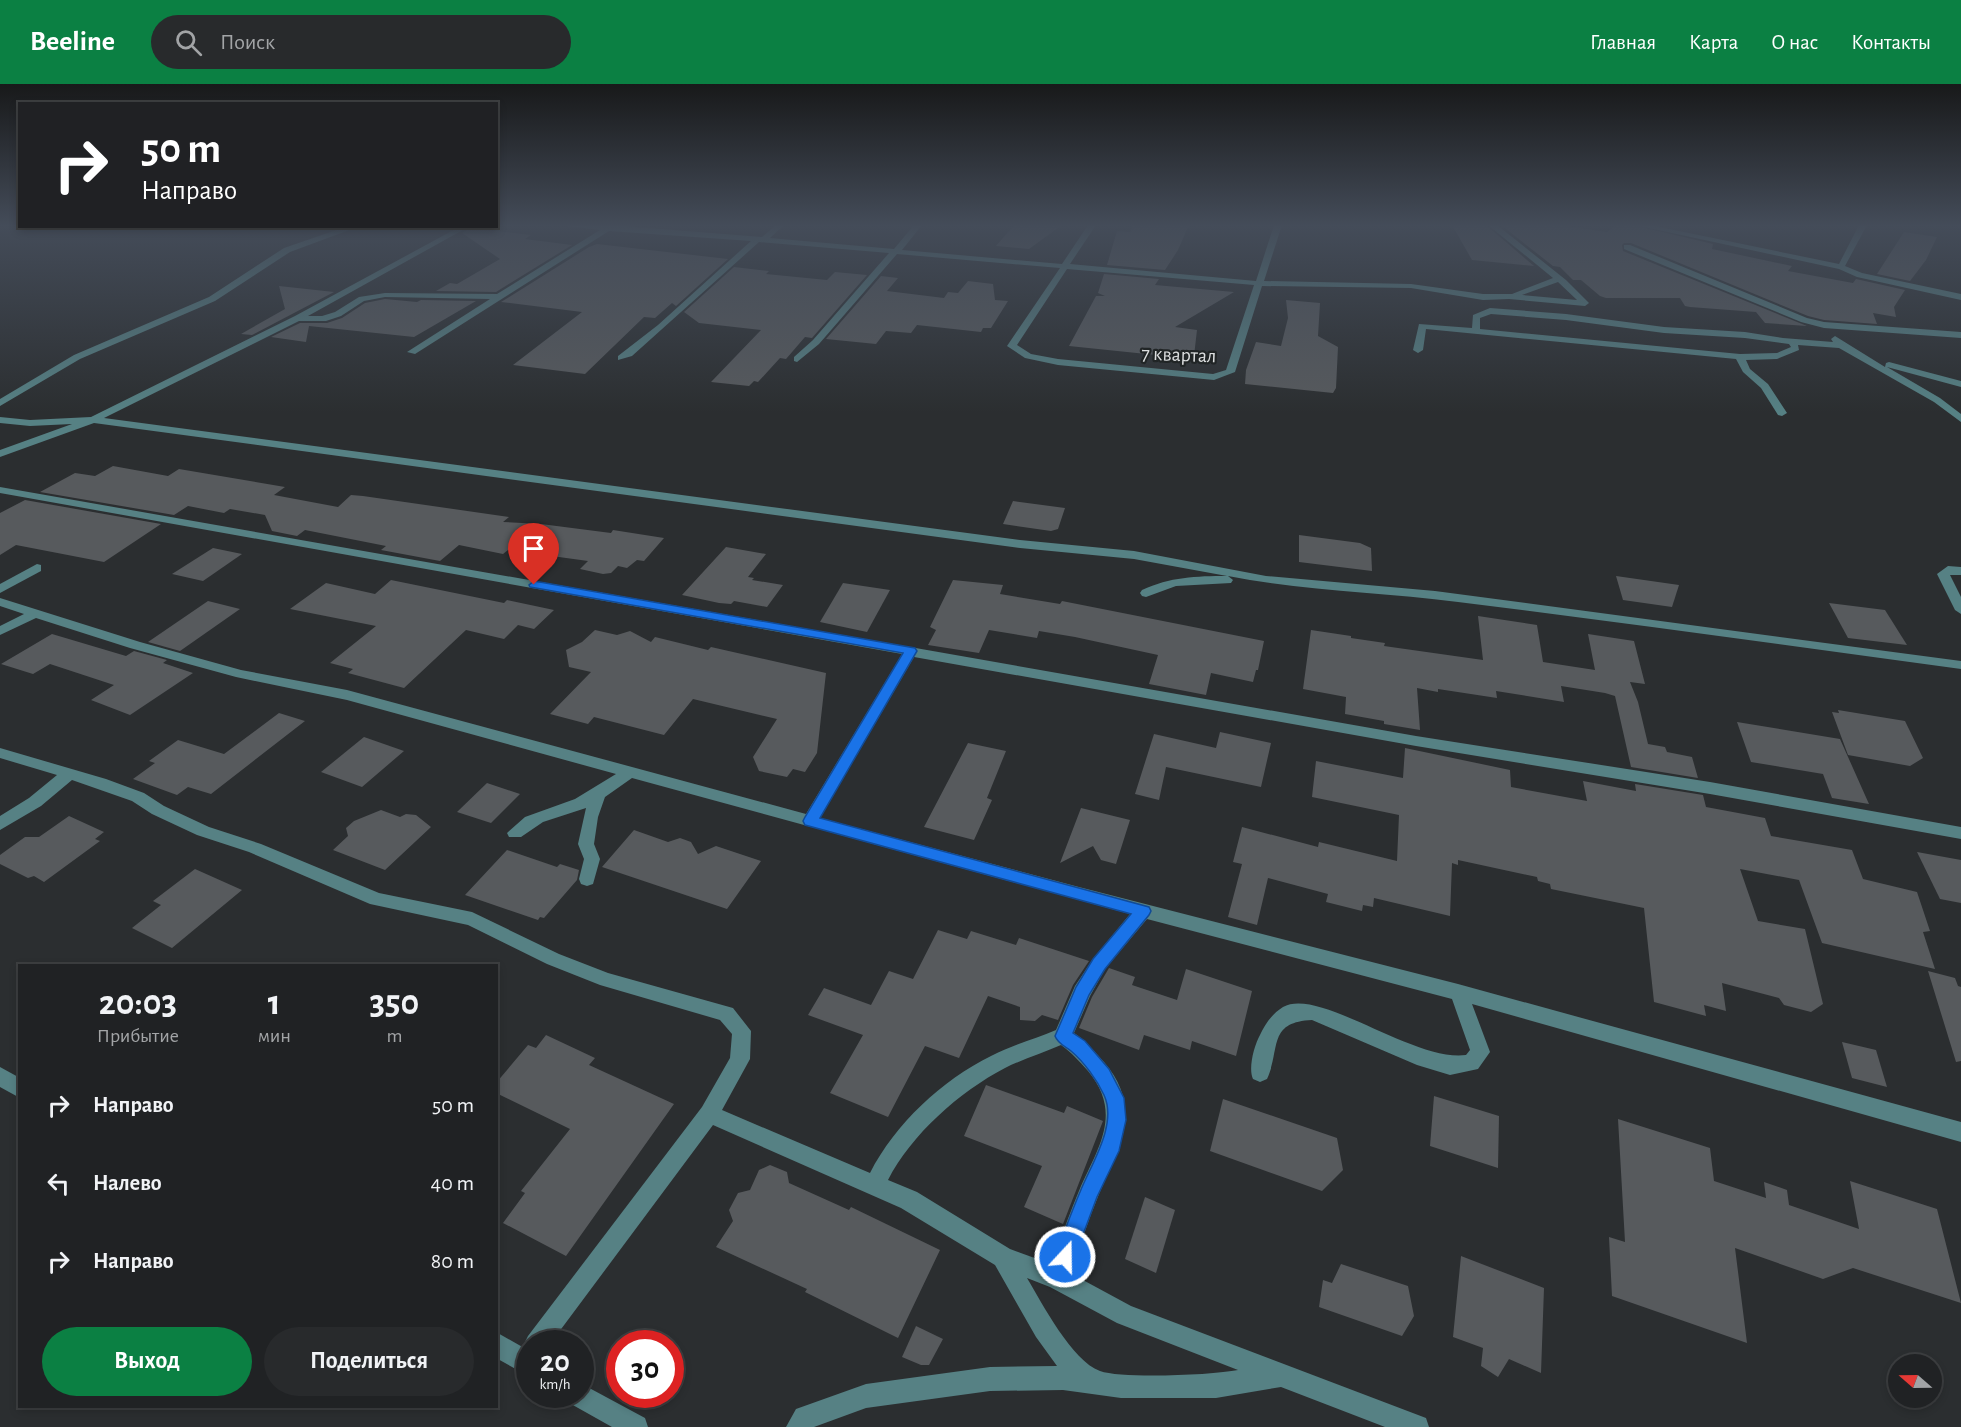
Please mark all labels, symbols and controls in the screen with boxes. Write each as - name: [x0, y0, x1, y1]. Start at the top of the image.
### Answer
- search box: [151, 15, 571, 69]
- icon: search: [172, 26, 205, 59]
- text: Beeline: [30, 28, 115, 56]
- text: Поиск: [220, 31, 275, 53]
- text: Главная: [1590, 32, 1656, 53]
- text: Карта: [1689, 32, 1738, 53]
- text: О нас: [1771, 32, 1818, 53]
- text: Контакты: [1851, 32, 1931, 53]
- icon: right: [42, 126, 120, 204]
- text: 50 m: [141, 128, 221, 170]
- text: Направо: [141, 177, 237, 204]
- street label: 7 квартал: [1141, 344, 1217, 366]
- pin: [508, 523, 559, 585]
- icon: arrive: [517, 532, 550, 565]
- text: 20:03: [99, 985, 177, 1021]
- text: 1: [268, 985, 281, 1021]
- text: 350: [370, 985, 419, 1021]
- text: Прибытие: [97, 1026, 179, 1046]
- text: мин: [258, 1026, 291, 1046]
- text: m: [386, 1026, 402, 1046]
- icon: right: [42, 1089, 75, 1122]
- text: Направо: [93, 1094, 174, 1116]
- text: 50 m: [432, 1094, 474, 1116]
- icon: left: [42, 1167, 75, 1200]
- text: Налево: [93, 1172, 162, 1194]
- text: 40 m: [431, 1172, 474, 1194]
- position arrow: [1033, 1225, 1097, 1289]
- icon: right: [42, 1245, 75, 1278]
- text: Направо: [93, 1250, 174, 1272]
- text: 80 m: [431, 1250, 474, 1272]
- button: Выход: [42, 1327, 252, 1396]
- button: Поделиться: [264, 1327, 474, 1396]
- speed limit sign: 30: [606, 1330, 684, 1408]
- text: 20: [540, 1347, 570, 1377]
- north arrow: [1888, 1354, 1942, 1408]
- map controls: [1888, 1354, 1942, 1408]
- text: km/h: [540, 1377, 570, 1392]

